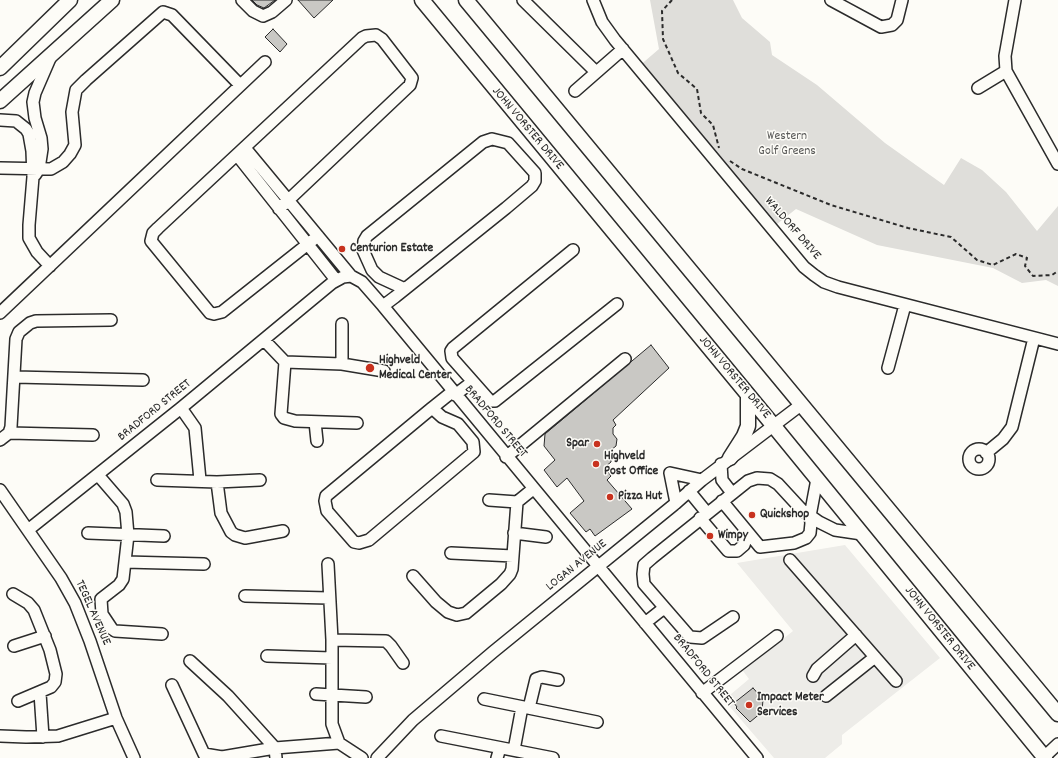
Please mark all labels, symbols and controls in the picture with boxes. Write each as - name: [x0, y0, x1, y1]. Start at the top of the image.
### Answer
- street label: JOHN VORSTER DRIVE: [488, 84, 566, 174]
- park label: Western Golf Greens: [758, 129, 816, 160]
- street label: WALDORF DRIVE: [760, 194, 824, 264]
- place label: Centurion Estate: [350, 241, 433, 257]
- marker: Centurion Estate: [337, 244, 347, 254]
- street label: JOHN VORSTER DRIVE: [695, 333, 773, 423]
- place label: Highveld Medical Center: [379, 353, 452, 384]
- marker: Highveld Medical Center: [364, 362, 376, 374]
- street label: BRADFORD STREET: [115, 377, 195, 445]
- street label: BRADFORD STREET: [460, 383, 530, 461]
- place label: Spar: [566, 436, 589, 452]
- marker: Spar: [592, 439, 602, 449]
- place label: Highveld Post Office: [604, 449, 658, 480]
- marker: Highveld Post Office: [591, 459, 601, 469]
- place label: Pizza Hut: [618, 489, 662, 505]
- marker: Pizza Hut: [605, 492, 615, 502]
- place label: Quickshop: [760, 507, 809, 523]
- marker: Quickshop: [747, 510, 757, 520]
- place label: Wimpy: [718, 528, 748, 544]
- marker: Wimpy: [705, 531, 715, 541]
- street label: LOGAN AVENUE: [543, 537, 611, 595]
- street label: TEGEL AVENUE: [71, 578, 113, 648]
- street label: JOHN VORSTER DRIVE: [900, 584, 978, 674]
- street label: BRADFORD STREET: [669, 631, 737, 711]
- place label: Impact Meter Services: [757, 690, 824, 721]
- marker: Impact Meter Services: [744, 700, 754, 710]

